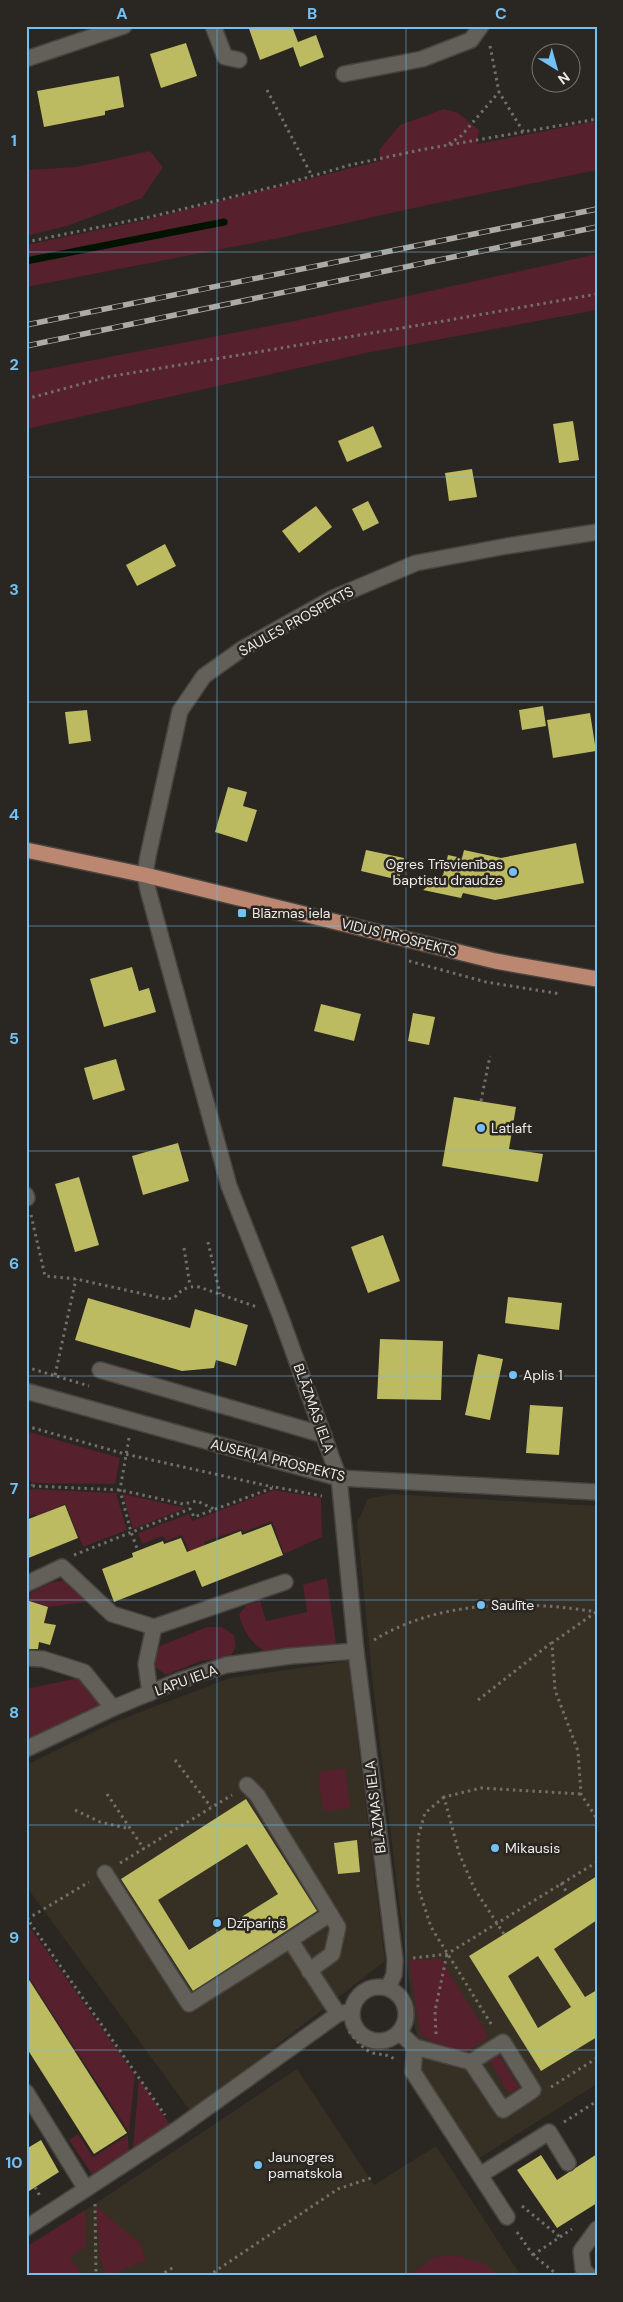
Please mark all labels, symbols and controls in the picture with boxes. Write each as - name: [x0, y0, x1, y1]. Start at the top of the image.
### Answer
- text: A: [116, 3, 128, 24]
- text: B: [307, 3, 317, 24]
- text: C: [495, 3, 507, 24]
- north arrow: [530, 42, 580, 92]
- text: N: [554, 68, 573, 89]
- text: 1: [11, 130, 17, 151]
- text: 2: [9, 354, 19, 375]
- text: 3: [9, 579, 19, 600]
- street label: SAULES PROSPEKTS: [235, 582, 357, 660]
- text: 4: [9, 804, 19, 825]
- place label: Ogres Trīsvienības baptistu draudze: [385, 855, 503, 889]
- marker: Ogres Trīsvienības baptistu draudze: [507, 866, 519, 878]
- place label: Blāzmas iela: [252, 904, 330, 922]
- marker: Blāzmas iela: [236, 907, 248, 919]
- street label: VIDUS PROSPEKTS: [339, 914, 459, 960]
- text: 5: [9, 1028, 19, 1049]
- place label: Latlaft: [491, 1119, 532, 1137]
- marker: Latlaft: [475, 1122, 487, 1134]
- text: 6: [9, 1253, 19, 1274]
- street label: BLĀZMAS IELA: [290, 1361, 338, 1455]
- place label: Aplis 1: [523, 1366, 563, 1384]
- marker: Aplis 1: [507, 1369, 519, 1381]
- street label: AUSEKĻA PROSPEKTS: [209, 1435, 347, 1485]
- text: 7: [10, 1478, 19, 1499]
- place label: Saulīte: [491, 1596, 534, 1614]
- marker: Saulīte: [475, 1599, 487, 1611]
- street label: LAPU IELA: [152, 1660, 220, 1700]
- text: 8: [9, 1702, 19, 1723]
- street label: BLĀZMAS IELA: [360, 1760, 390, 1854]
- place label: Mikausis: [505, 1839, 560, 1857]
- marker: Mikausis: [489, 1842, 501, 1854]
- place label: Dzīpariņš: [227, 1914, 286, 1932]
- marker: Dzīpariņš: [211, 1917, 223, 1929]
- text: 9: [9, 1927, 19, 1948]
- place label: Jaunogres pamatskola: [268, 2148, 342, 2182]
- text: 10: [5, 2152, 23, 2173]
- marker: Jaunogres pamatskola: [252, 2159, 264, 2171]

